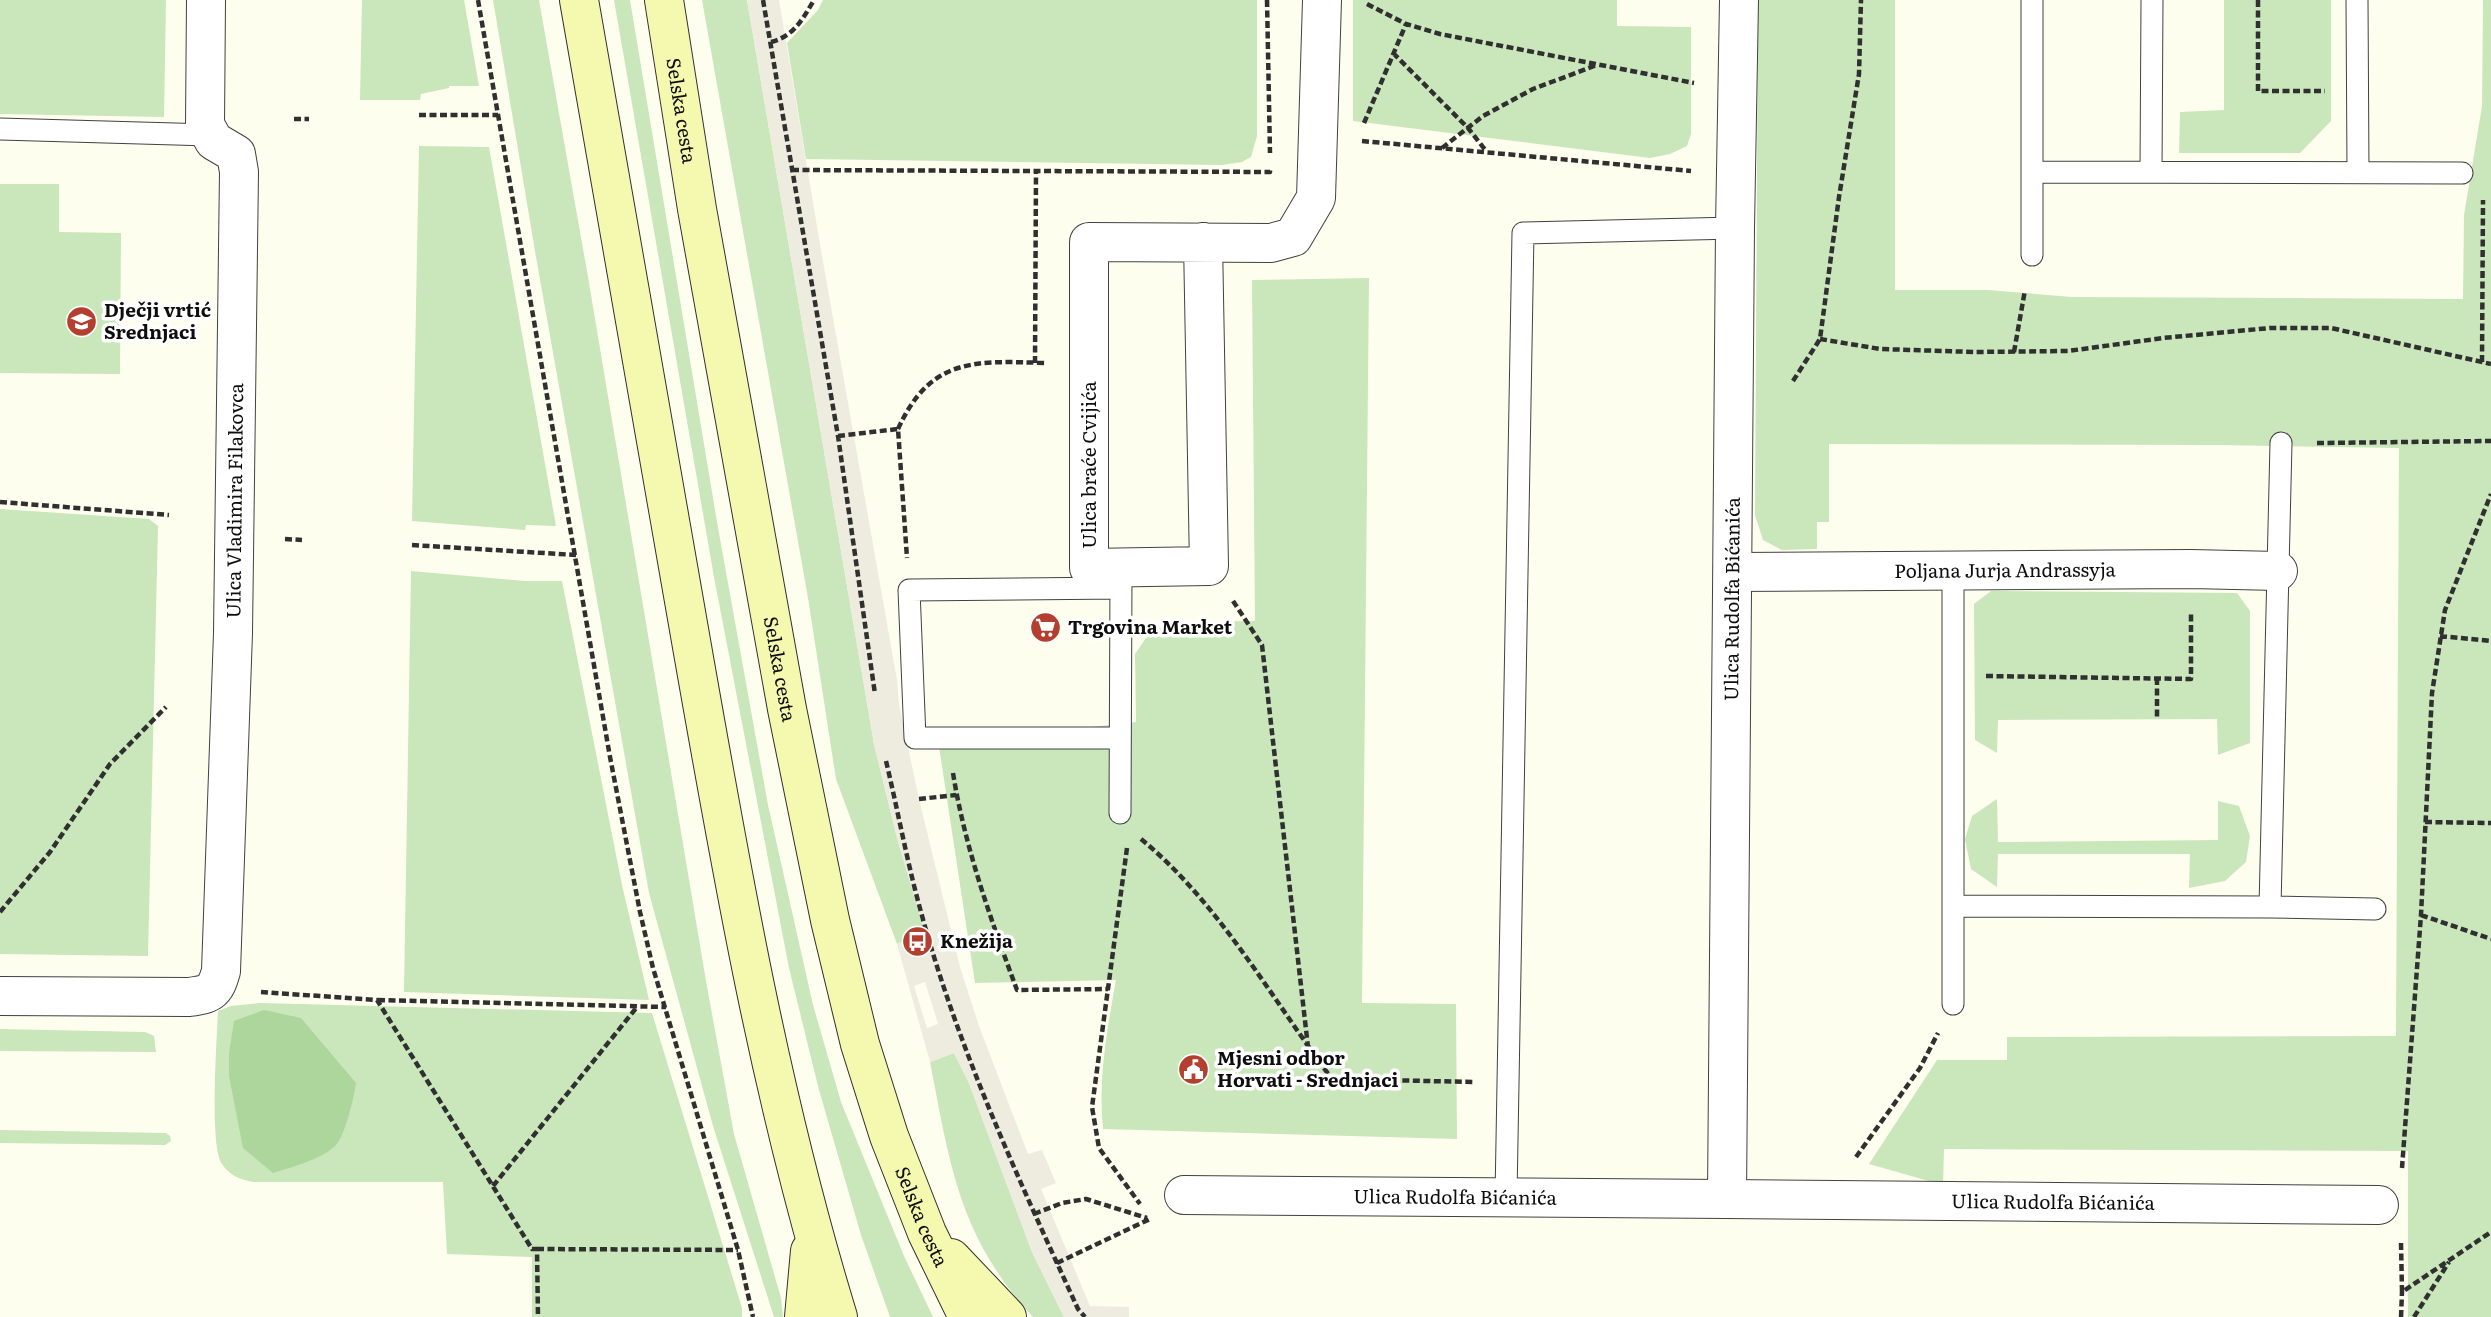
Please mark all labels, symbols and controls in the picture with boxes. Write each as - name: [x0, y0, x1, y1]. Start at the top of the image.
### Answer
- street label: Selska cesta: [660, 56, 705, 166]
- place label: Dječji vrtić Srednjaci: [104, 295, 211, 345]
- school or university icon: Dječji vrtić Srednjaci: [64, 304, 98, 338]
- street label: Ulica braće Cvijića: [1074, 380, 1102, 549]
- street label: Ulica Vladimira Filakovca: [218, 382, 249, 619]
- street label: Ulica Rudolfa Bićanića: [1716, 496, 1746, 701]
- street label: Poljana Jurja Andrassyja: [1894, 554, 2117, 584]
- supermarket icon: Trgovina Market: [1028, 610, 1062, 644]
- place label: Trgovina Market: [1068, 612, 1233, 640]
- street label: Selska cesta: [758, 614, 804, 725]
- bus stop icon: Knežija: [900, 924, 934, 958]
- place label: Knežija: [940, 926, 1013, 954]
- place label: Mjesni odbor Horvati - Srednjaci: [1217, 1043, 1399, 1093]
- public building icon: Mjesni odbor Horvati - Srednjaci: [1177, 1052, 1211, 1086]
- street label: Selska cesta: [889, 1162, 957, 1272]
- street label: Ulica Rudolfa Bićanića: [1353, 1181, 1558, 1211]
- street label: Ulica Rudolfa Bićanića: [1951, 1186, 2156, 1216]

